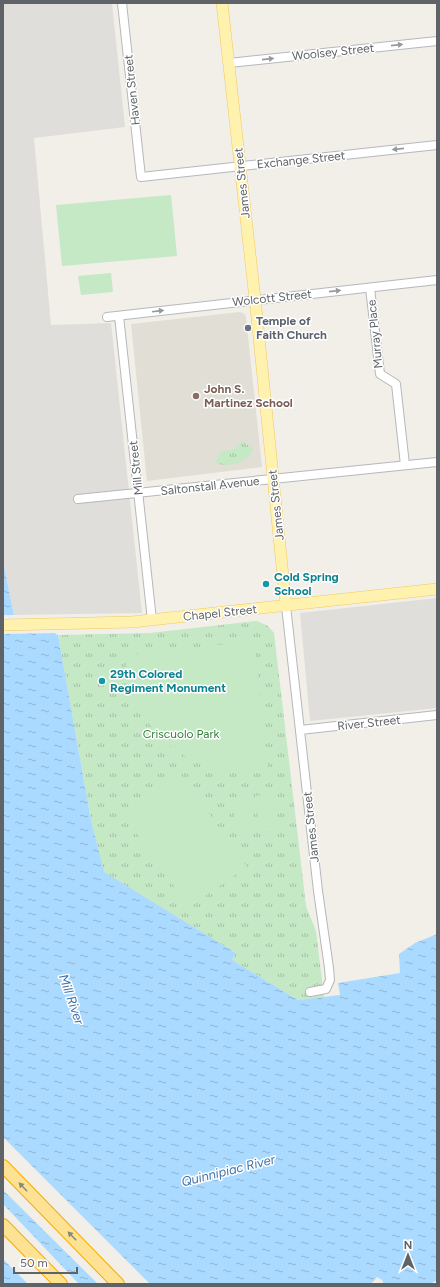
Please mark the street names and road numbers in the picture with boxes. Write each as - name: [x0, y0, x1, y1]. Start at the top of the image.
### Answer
- street label: Woolsey Street: [291, 41, 375, 63]
- street label: Haven Street: [121, 54, 143, 126]
- street label: James Street: [231, 146, 253, 219]
- street label: Exchange Street: [256, 148, 346, 172]
- street label: Wolcott Street: [232, 287, 313, 309]
- street label: Murray Place: [364, 299, 386, 369]
- street label: Mill Street: [126, 440, 146, 496]
- street label: James Street: [265, 468, 287, 541]
- street label: Saltonstall Avenue: [160, 474, 261, 498]
- street label: Chapel Street: [182, 602, 258, 624]
- street label: River Street: [337, 713, 402, 733]
- street label: James Street: [300, 790, 322, 863]

